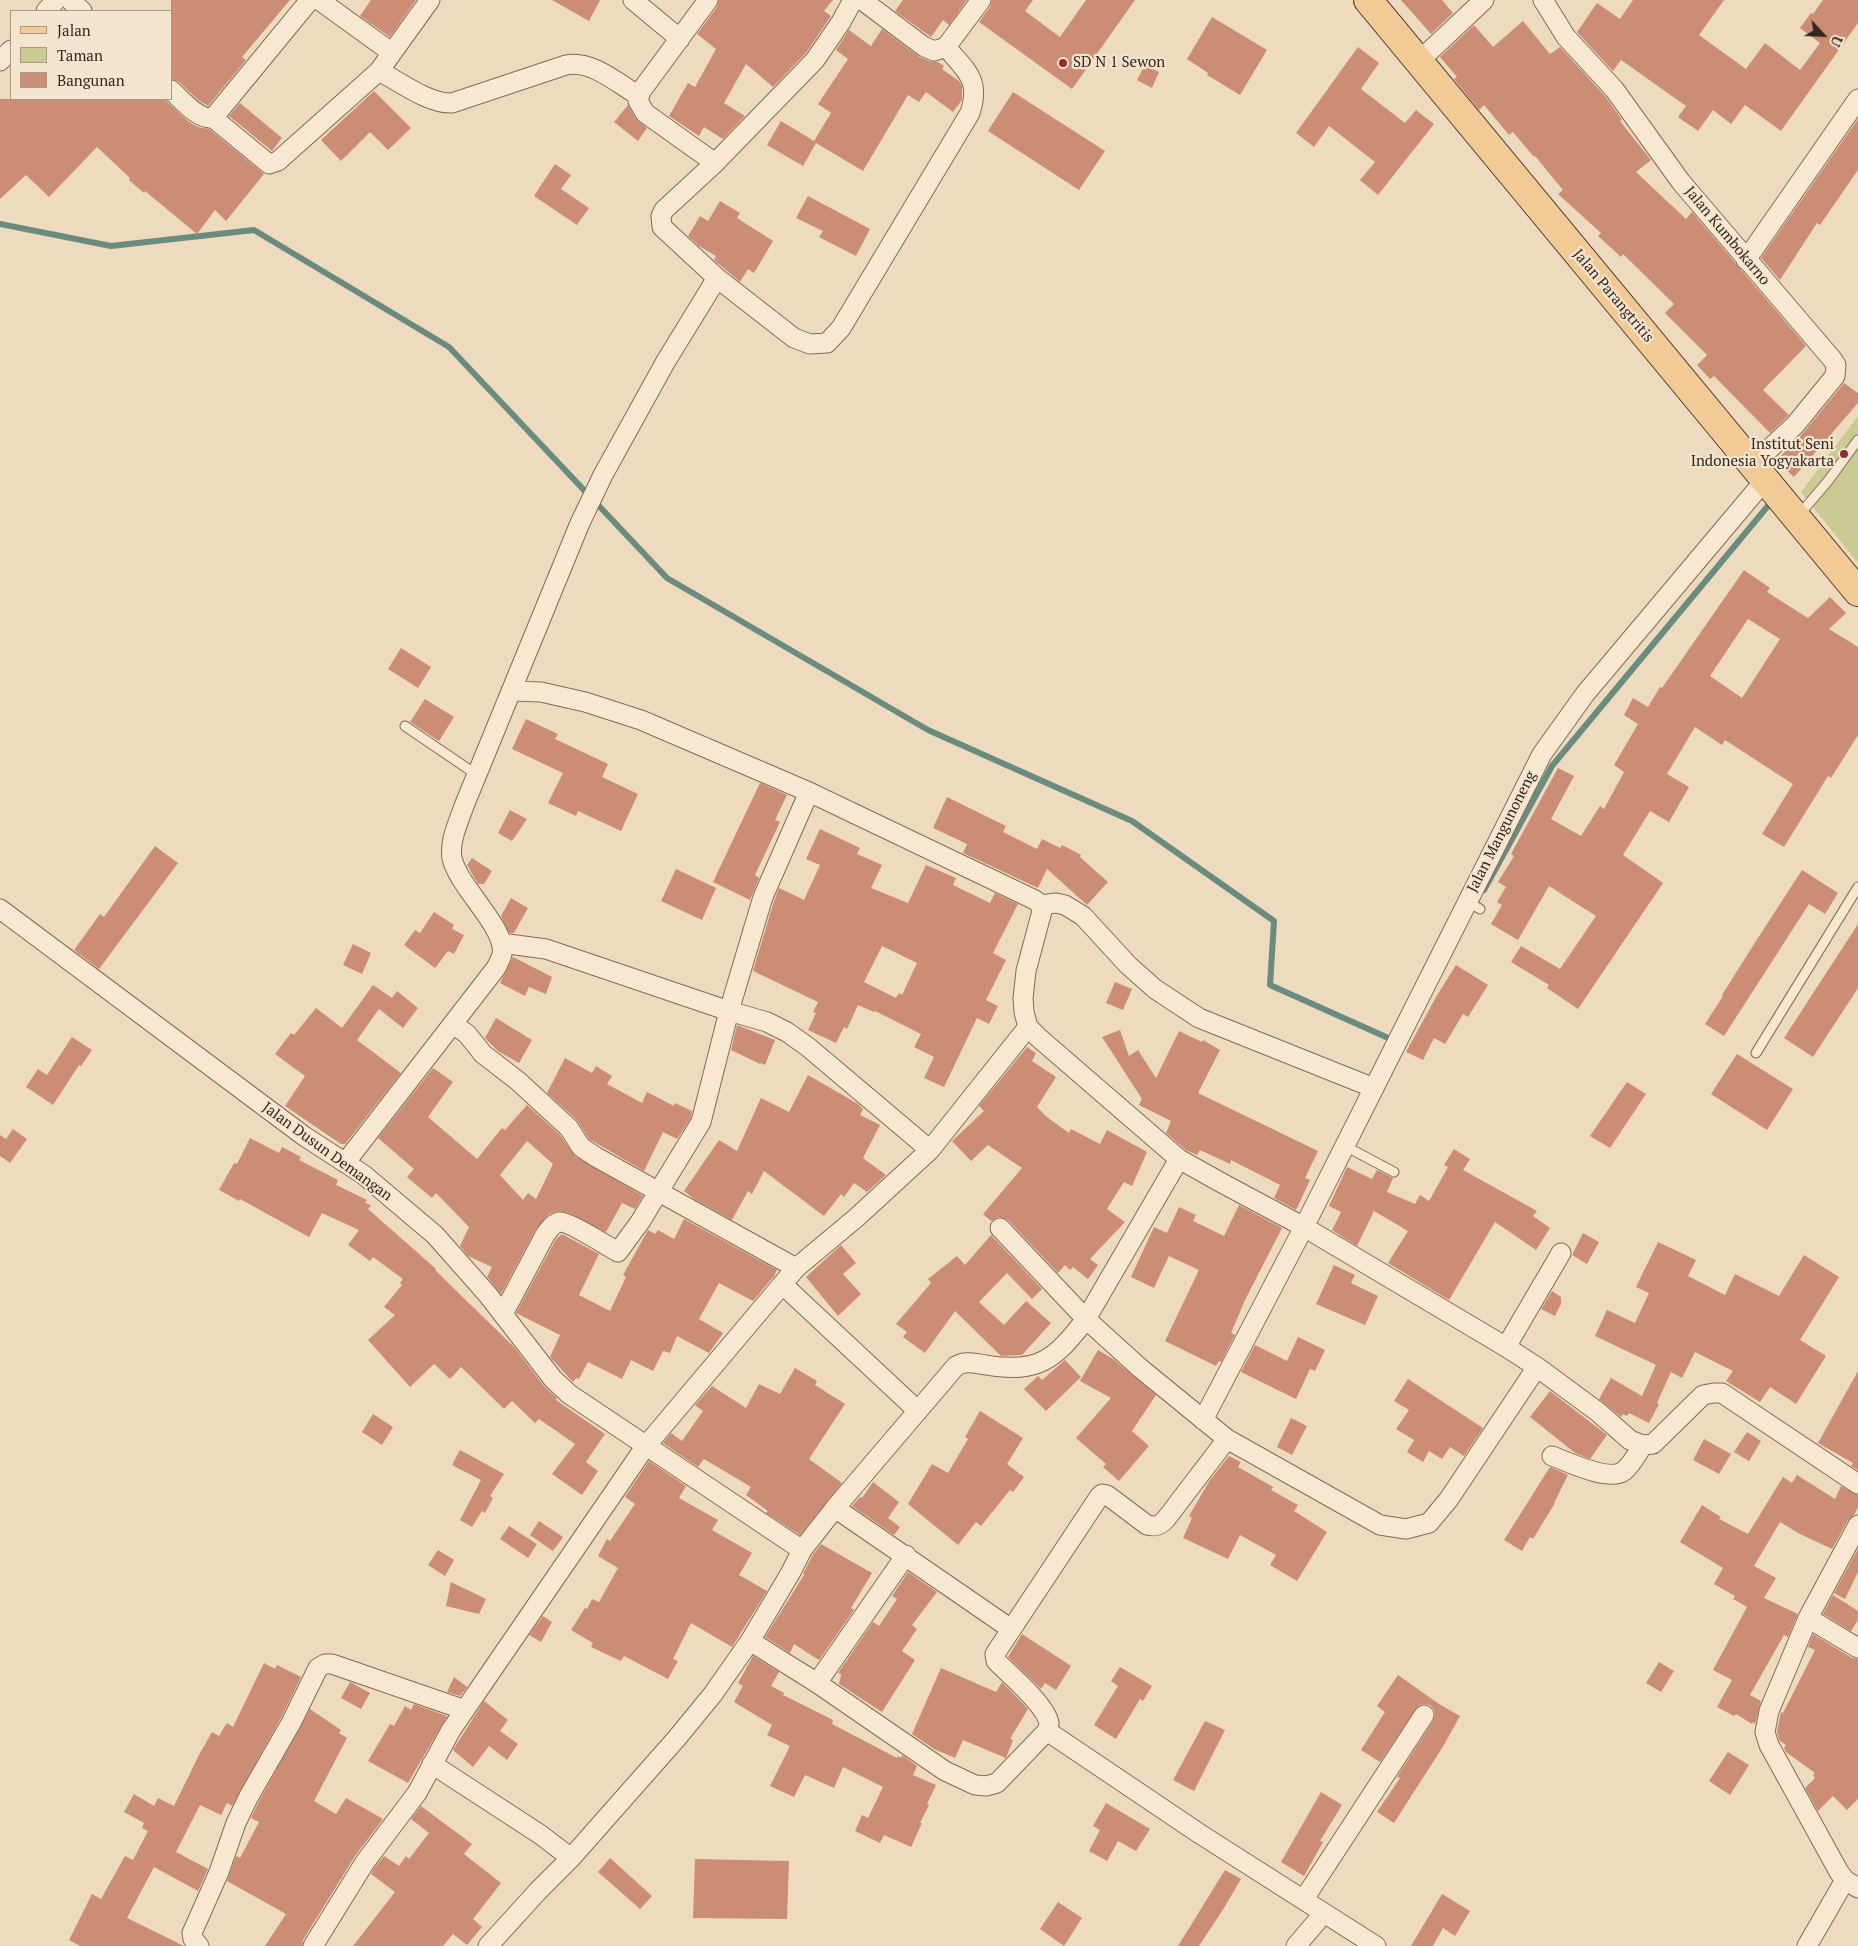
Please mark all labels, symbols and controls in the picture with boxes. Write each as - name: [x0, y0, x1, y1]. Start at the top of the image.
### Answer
- legend: [10, 10, 172, 100]
- north arrow: [1798, 10, 1848, 60]
- text: Jalan: [57, 20, 91, 40]
- text: U: [1826, 33, 1848, 50]
- text: Taman: [57, 45, 103, 65]
- place label: SD N 1 Sewon: [1073, 54, 1165, 72]
- marker: SD N 1 Sewon: [1057, 57, 1069, 69]
- text: Bangunan: [57, 70, 125, 90]
- street label: Jalan Kumbokarno: [1680, 183, 1774, 289]
- street label: Jalan Parangtritis: [1569, 246, 1657, 346]
- place label: Institut Seni Indonesia Yogyakarta: [1691, 436, 1834, 471]
- marker: Institut Seni Indonesia Yogyakarta: [1838, 448, 1850, 460]
- street label: Jalan Mangunoneng: [1464, 768, 1540, 896]
- street label: Jalan Dusun Demangan: [259, 1099, 395, 1205]

